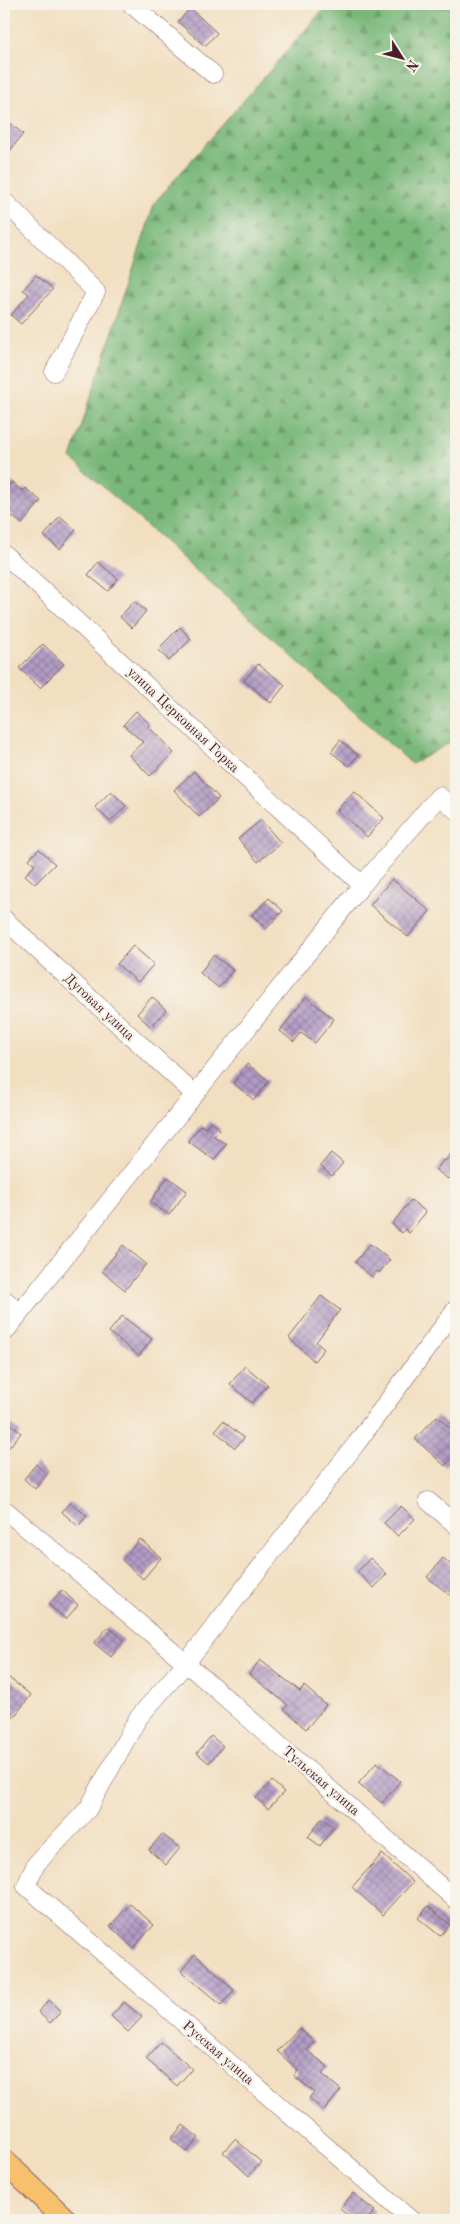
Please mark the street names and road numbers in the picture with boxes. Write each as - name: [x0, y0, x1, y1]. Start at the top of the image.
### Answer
- street label: улица Церковная Горка: [124, 665, 242, 775]
- street label: Дуговая улица: [61, 971, 137, 1043]
- street label: Тульская улица: [280, 1744, 362, 1818]
- street label: Русская улица: [180, 2018, 256, 2088]

